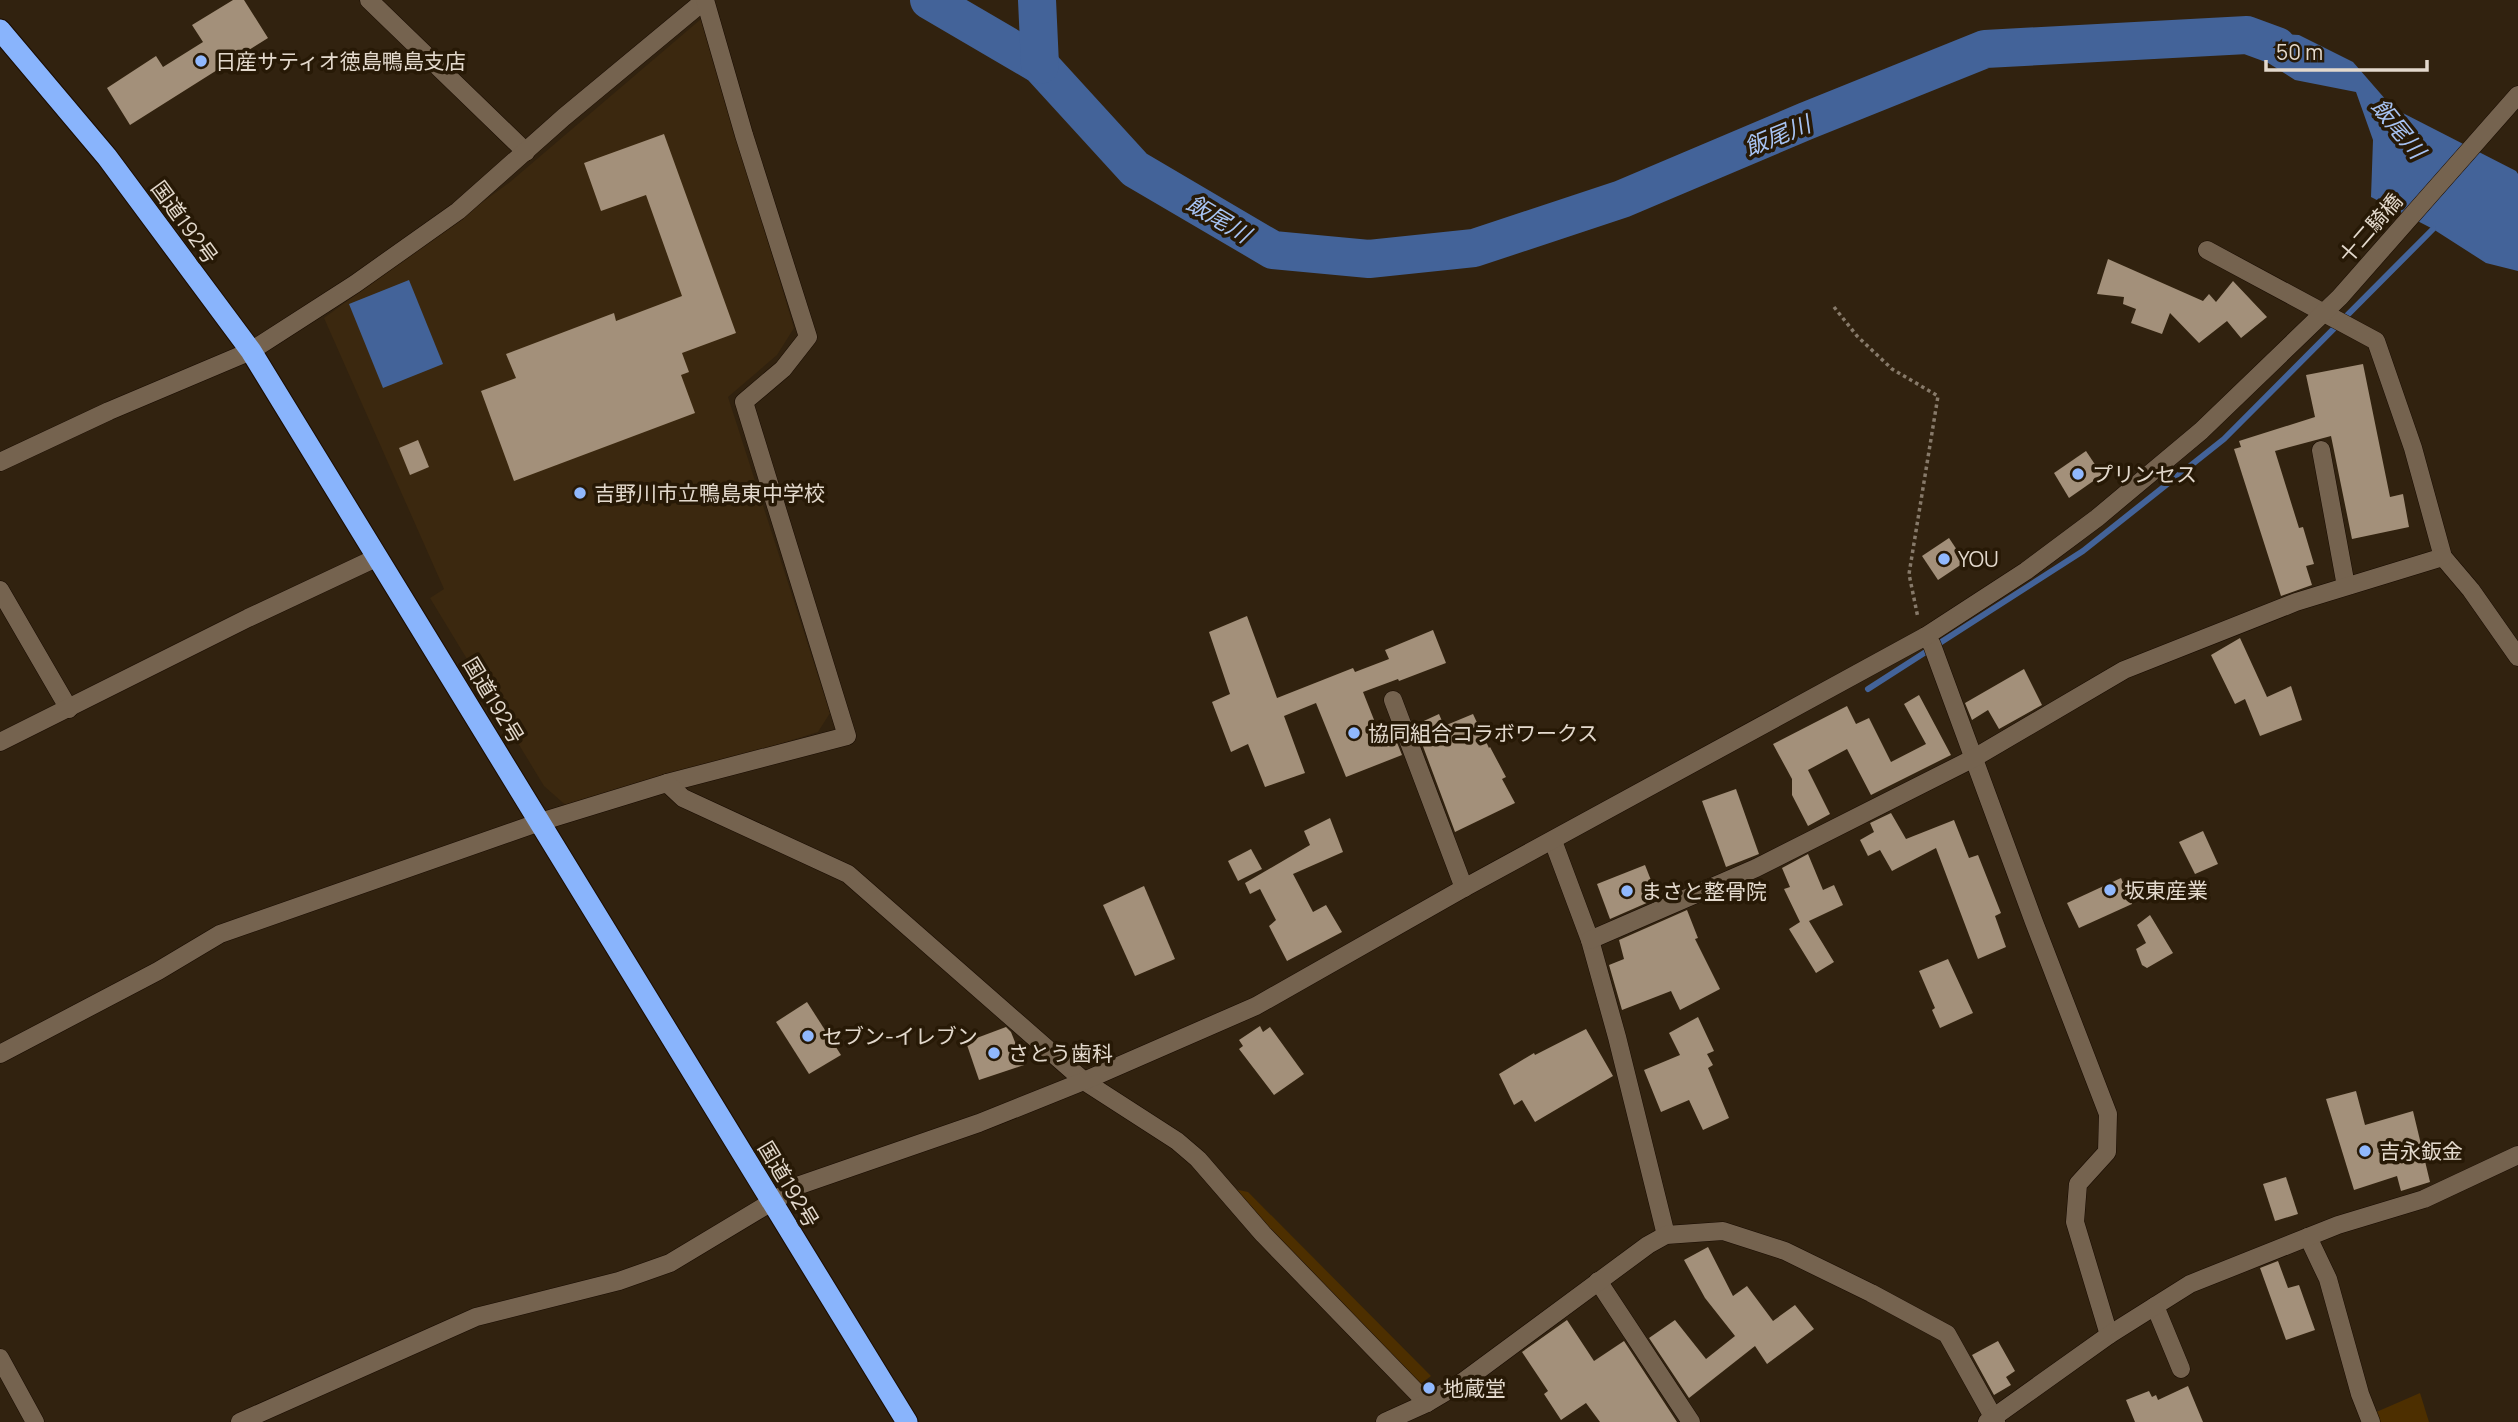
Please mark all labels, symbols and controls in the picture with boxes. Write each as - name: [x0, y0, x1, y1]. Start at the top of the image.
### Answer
- scale bar: [2266, 28, 2427, 72]
- text: 50 m: [2276, 38, 2323, 66]
- place label: 日産サティオ徳島鴨島支店: [215, 47, 466, 75]
- marker: 日産サティオ徳島鴨島支店: [193, 53, 209, 69]
- water label: 飯尾川: [2365, 91, 2435, 167]
- water label: 飯尾川: [1739, 106, 1818, 163]
- street label: 国道192号: [145, 175, 225, 269]
- water label: 飯尾川: [1181, 187, 1259, 251]
- street label: 十二騎橋: [2332, 187, 2408, 269]
- place label: プリンセス: [2092, 460, 2197, 488]
- marker: プリンセス: [2070, 466, 2086, 482]
- place label: 吉野川市立鴨島東中学校: [594, 479, 825, 507]
- marker: 吉野川市立鴨島東中学校: [572, 485, 588, 501]
- place label: YOU: [1958, 545, 1999, 573]
- marker: YOU: [1936, 551, 1952, 567]
- street label: 国道192号: [457, 652, 531, 748]
- place label: 協同組合コラボワークス: [1368, 719, 1598, 747]
- marker: 協同組合コラボワークス: [1346, 725, 1362, 741]
- place label: 坂東産業: [2124, 876, 2208, 904]
- place label: まさと整骨院: [1641, 877, 1767, 905]
- marker: 坂東産業: [2102, 882, 2118, 898]
- marker: まさと整骨院: [1619, 883, 1635, 899]
- place label: セブン-イレブン: [822, 1022, 978, 1050]
- marker: セブン-イレブン: [800, 1028, 816, 1044]
- place label: さとう歯科: [1008, 1039, 1113, 1067]
- marker: さとう歯科: [986, 1045, 1002, 1061]
- street label: 国道192号: [752, 1136, 826, 1232]
- place label: 吉永鈑金: [2379, 1137, 2463, 1165]
- marker: 吉永鈑金: [2357, 1143, 2373, 1159]
- place label: 地蔵堂: [1443, 1374, 1506, 1402]
- marker: 地蔵堂: [1421, 1380, 1437, 1396]

